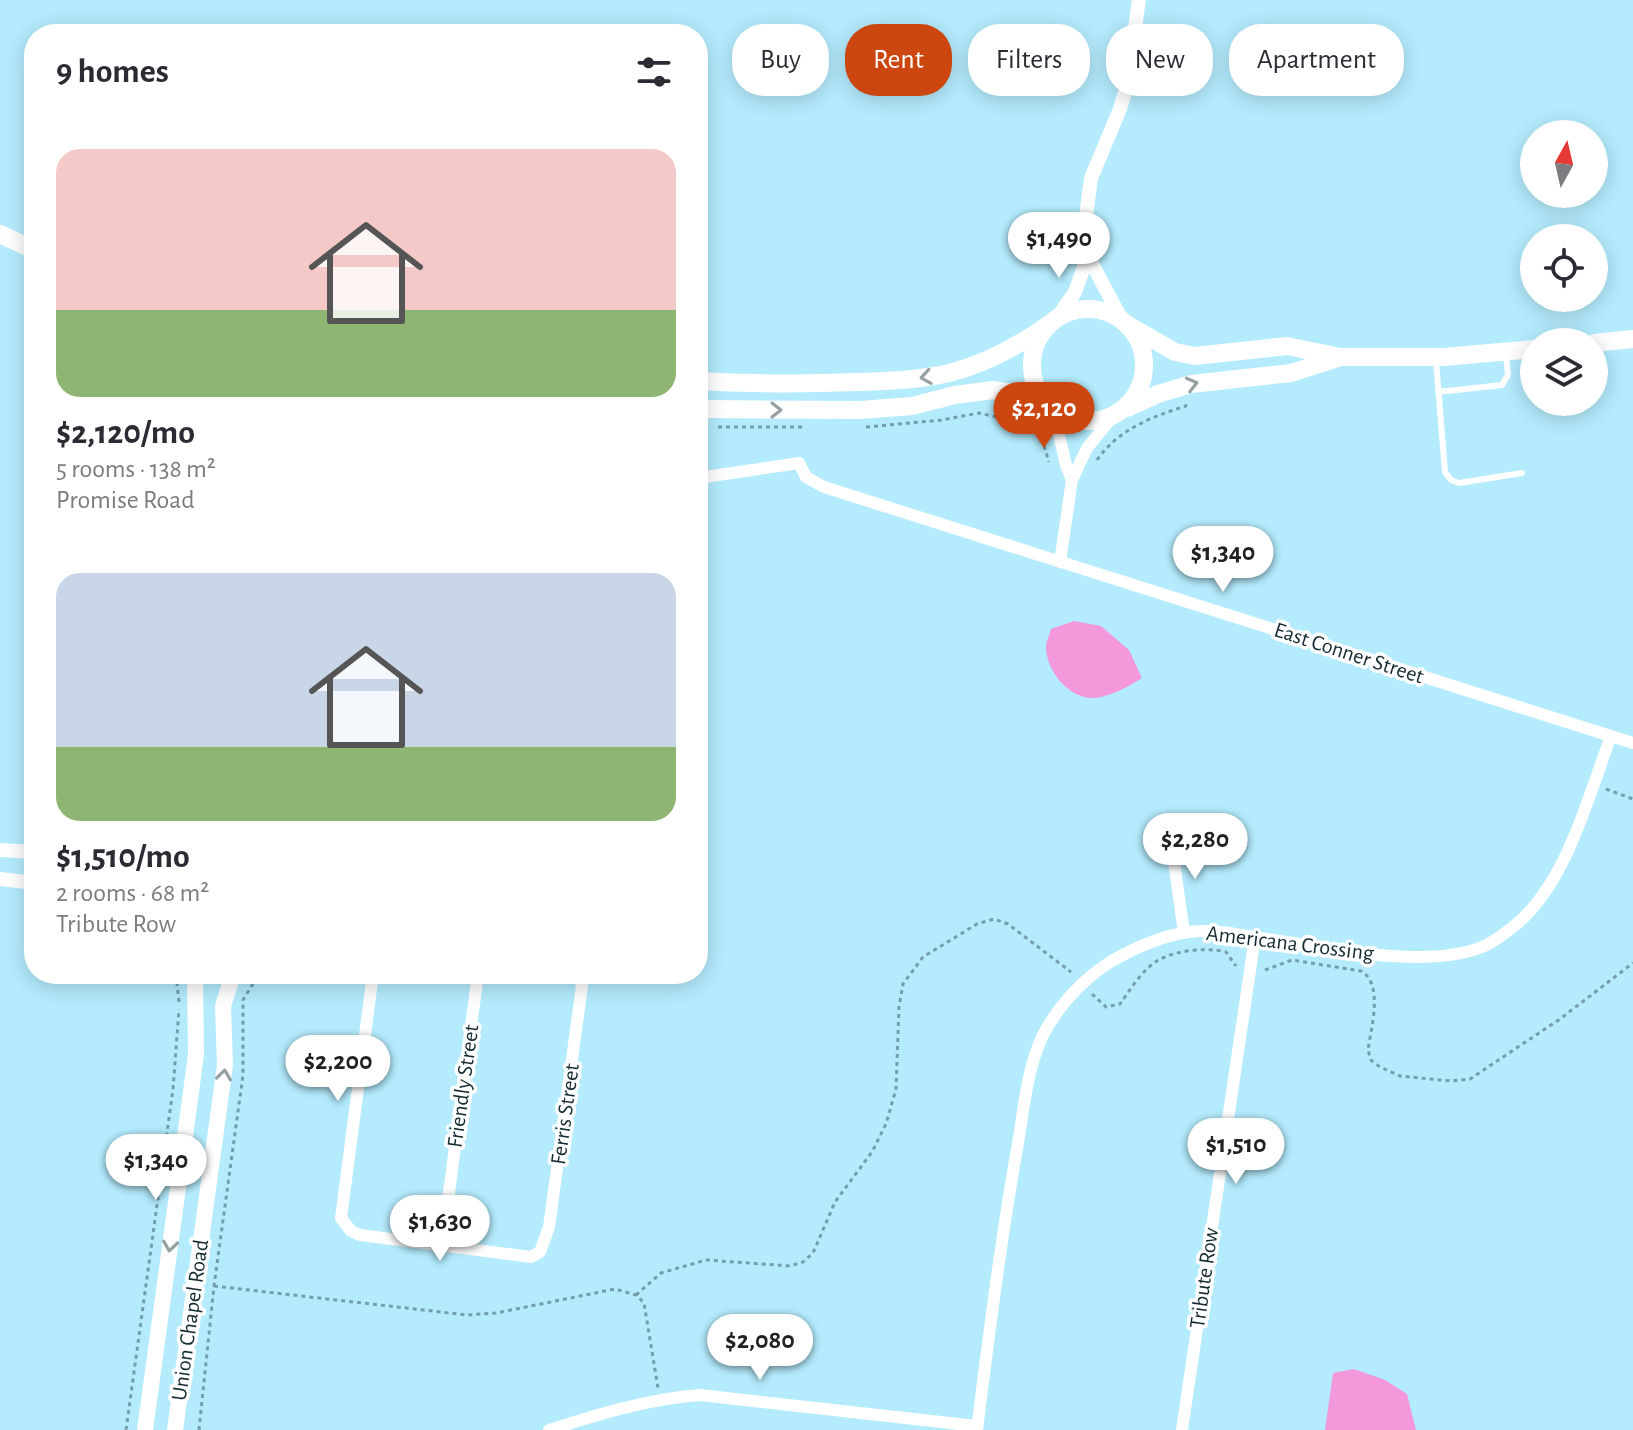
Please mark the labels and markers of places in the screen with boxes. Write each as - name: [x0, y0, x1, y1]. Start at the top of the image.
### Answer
- pin: $1,490: [994, 212, 1124, 280]
- pin: $2,120: [979, 382, 1109, 450]
- pin: $1,340: [1158, 526, 1288, 594]
- pin: $2,280: [1130, 813, 1260, 881]
- pin: $2,200: [273, 1035, 403, 1103]
- pin: $1,510: [1171, 1118, 1301, 1186]
- pin: $1,340: [91, 1134, 221, 1202]
- pin: $1,630: [375, 1195, 505, 1263]
- pin: $2,080: [695, 1314, 825, 1382]

